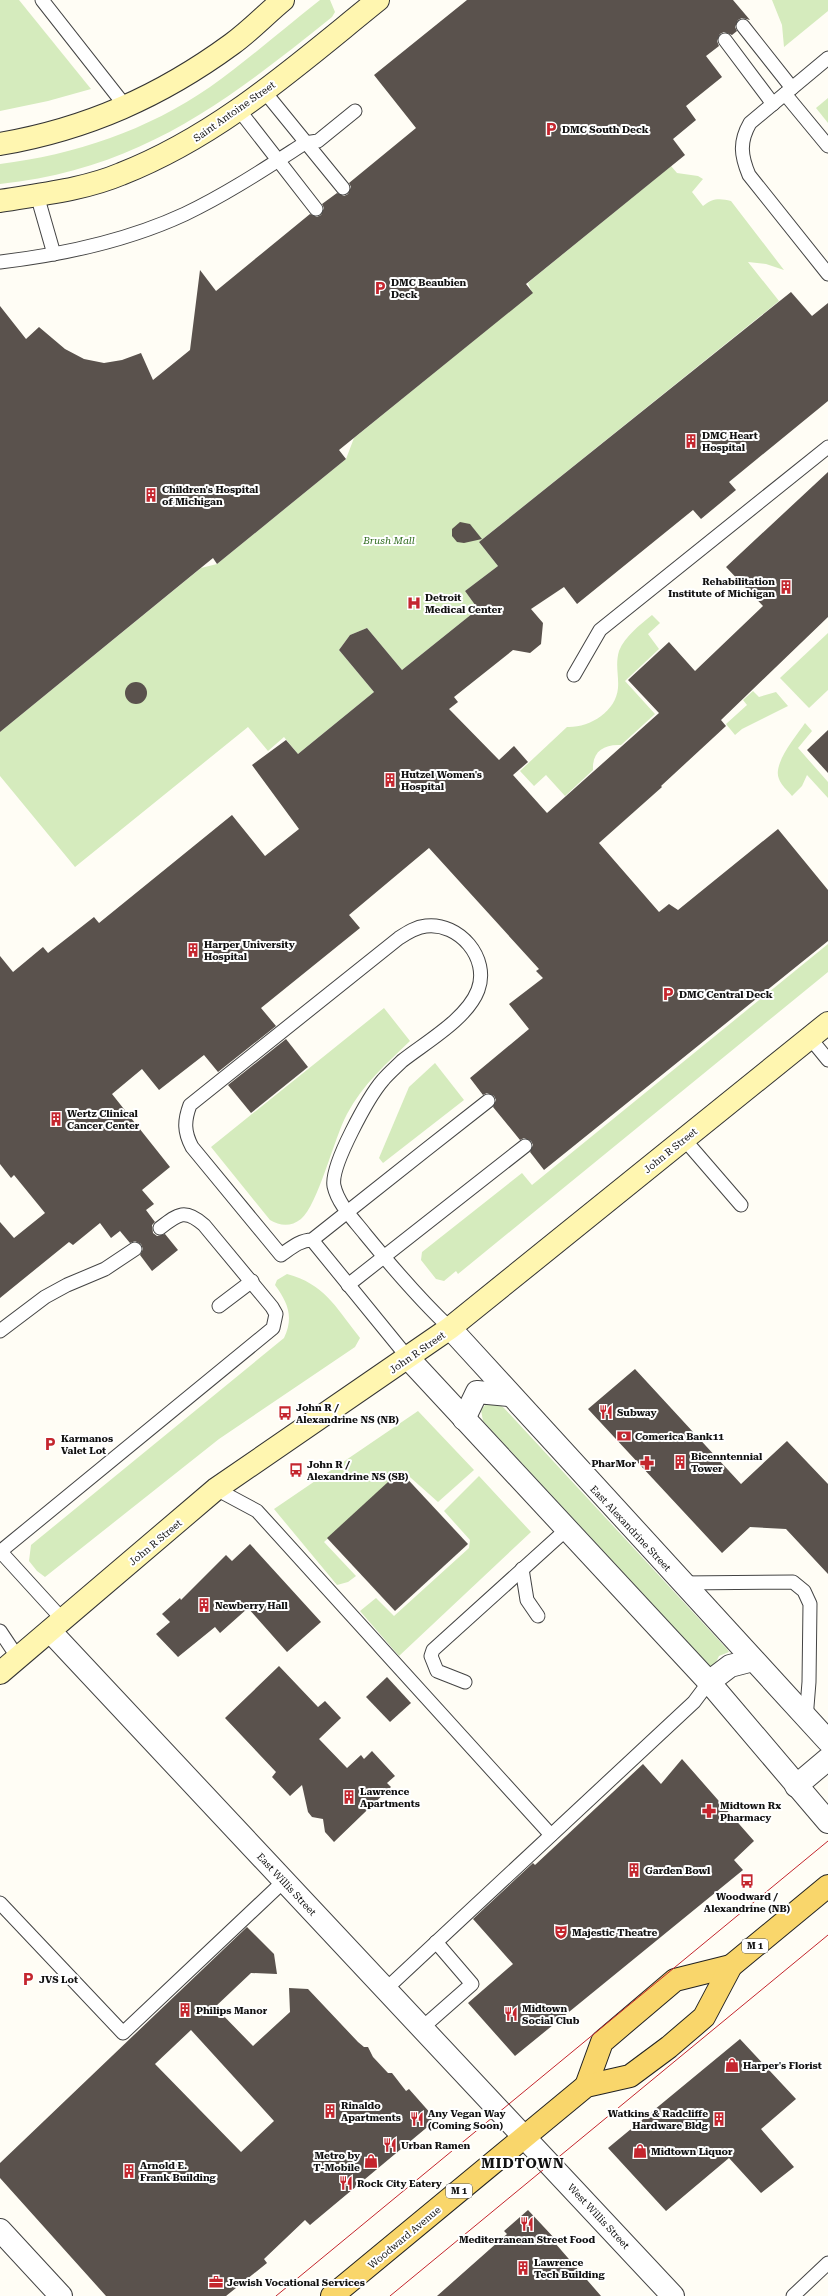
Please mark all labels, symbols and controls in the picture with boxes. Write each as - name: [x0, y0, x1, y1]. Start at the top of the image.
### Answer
- street label: Saint Antoine Street: [191, 79, 277, 144]
- parking icon: DMC South Deck: [543, 121, 559, 137]
- place label: DMC South Deck: [562, 124, 649, 135]
- place label: DMC Beaubien Deck: [391, 277, 467, 300]
- parking icon: DMC Beaubien Deck: [372, 280, 388, 296]
- place label: DMC Heart Hospital: [702, 430, 758, 453]
- building icon: DMC Heart Hospital: [683, 433, 699, 449]
- place label: Children's Hospital of Michigan: [162, 484, 259, 507]
- building icon: Children's Hospital of Michigan: [143, 487, 159, 503]
- park label: Brush Mall: [362, 535, 415, 546]
- place label: Rehabilitation Institute of Michigan: [668, 576, 775, 599]
- building icon: Rehabilitation Institute of Michigan: [778, 579, 794, 595]
- place label: Detroit Medical Center: [425, 592, 502, 615]
- hospital icon: Detroit Medical Center: [406, 595, 422, 611]
- place label: Hutzel Women's Hospital: [401, 769, 482, 792]
- building icon: Hutzel Women's Hospital: [382, 772, 398, 788]
- place label: Harper University Hospital: [204, 939, 295, 962]
- building icon: Harper University Hospital: [185, 942, 201, 958]
- parking icon: DMC Central Deck: [660, 986, 676, 1002]
- place label: DMC Central Deck: [679, 989, 773, 1000]
- place label: Wertz Clinical Cancer Center: [67, 1108, 140, 1131]
- building icon: Wertz Clinical Cancer Center: [48, 1111, 64, 1127]
- street label: John R Street: [641, 1125, 699, 1175]
- street label: John R Street: [387, 1329, 447, 1376]
- place label: John R / Alexandrine NS (NB): [296, 1402, 399, 1425]
- restaurant icon: Subway: [598, 1404, 614, 1420]
- bus stop icon: John R / Alexandrine NS (NB): [277, 1405, 293, 1421]
- place label: Subway: [617, 1407, 657, 1418]
- bank icon: Comerica Bank11: [616, 1428, 632, 1444]
- place label: Comerica Bank11: [635, 1431, 724, 1442]
- place label: Karmanos Valet Lot: [61, 1433, 113, 1456]
- parking icon: Karmanos Valet Lot: [42, 1436, 58, 1452]
- place label: Bicenntennial Tower: [691, 1451, 763, 1474]
- building icon: Bicenntennial Tower: [672, 1454, 688, 1470]
- pharmacy icon: PharMor: [639, 1455, 655, 1471]
- place label: PharMor: [591, 1458, 636, 1469]
- place label: John R / Alexandrine NS (SB): [307, 1459, 409, 1482]
- bus stop icon: John R / Alexandrine NS (SB): [288, 1462, 304, 1478]
- street label: East Alexandrine Street: [588, 1483, 673, 1574]
- street label: John R Street: [127, 1517, 184, 1568]
- building icon: Newberry Hall: [196, 1597, 212, 1613]
- place label: Newberry Hall: [215, 1600, 289, 1611]
- place label: Lawrence Apartments: [360, 1786, 420, 1809]
- building icon: Lawrence Apartments: [341, 1789, 357, 1805]
- place label: Midtown Rx Pharmacy: [720, 1800, 781, 1823]
- pharmacy icon: Midtown Rx Pharmacy: [701, 1803, 717, 1819]
- street label: East Willis Street: [255, 1851, 319, 1918]
- building icon: Garden Bowl: [626, 1862, 642, 1878]
- place label: Garden Bowl: [645, 1865, 711, 1876]
- bus stop icon: Woodward / Alexandrine (NB): [739, 1873, 755, 1889]
- place label: Woodward / Alexandrine (NB): [704, 1891, 791, 1914]
- theatre icon: Majestic Theatre: [553, 1924, 569, 1940]
- place label: Majestic Theatre: [572, 1927, 658, 1938]
- road number: M 1: [742, 1939, 768, 1953]
- parking icon: JVS Lot: [20, 1971, 36, 1987]
- place label: JVS Lot: [39, 1974, 78, 1985]
- building icon: Philips Manor: [177, 2002, 193, 2018]
- place label: Midtown Social Club: [522, 2003, 580, 2026]
- place label: Philips Manor: [196, 2005, 268, 2016]
- restaurant icon: Midtown Social Club: [503, 2006, 519, 2022]
- shop icon: Harper's Florist: [724, 2057, 740, 2073]
- place label: Harper's Florist: [743, 2060, 822, 2071]
- place label: Rinaldo Apartments: [341, 2100, 401, 2123]
- building icon: Rinaldo Apartments: [322, 2103, 338, 2119]
- place label: Any Vegan Way (Coming Soon): [428, 2108, 505, 2131]
- place label: Watkins & Radcliffe Hardware Bldg: [608, 2108, 709, 2131]
- restaurant icon: Any Vegan Way (Coming Soon): [409, 2111, 425, 2127]
- building icon: Watkins & Radcliffe Hardware Bldg: [711, 2111, 727, 2127]
- restaurant icon: Urban Ramen: [382, 2137, 398, 2153]
- place label: Urban Ramen: [401, 2140, 471, 2151]
- shop icon: Midtown Liquor: [632, 2143, 648, 2159]
- place label: Midtown Liquor: [651, 2146, 733, 2157]
- place label: Metro by T-Mobile: [313, 2150, 360, 2173]
- shop icon: Metro by T-Mobile: [363, 2153, 379, 2169]
- district label: MIDTOWN: [481, 2155, 565, 2171]
- place label: Arnold E. Frank Building: [140, 2160, 217, 2183]
- building icon: Arnold E. Frank Building: [121, 2163, 137, 2179]
- restaurant icon: Rock City Eatery: [338, 2175, 354, 2191]
- place label: Rock City Eatery: [357, 2178, 442, 2189]
- street label: West Willis Street: [566, 2182, 632, 2251]
- road number: M 1: [446, 2184, 472, 2198]
- street label: Woodward Avenue: [366, 2204, 443, 2271]
- restaurant icon: Mediterranean Street Food: [519, 2216, 535, 2232]
- place label: Mediterranean Street Food: [459, 2234, 595, 2245]
- place label: Lawrence Tech Building: [534, 2257, 605, 2280]
- building icon: Lawrence Tech Building: [515, 2260, 531, 2276]
- office icon: Jewish Vocational Services: [208, 2274, 224, 2290]
- place label: Jewish Vocational Services: [227, 2277, 365, 2288]

